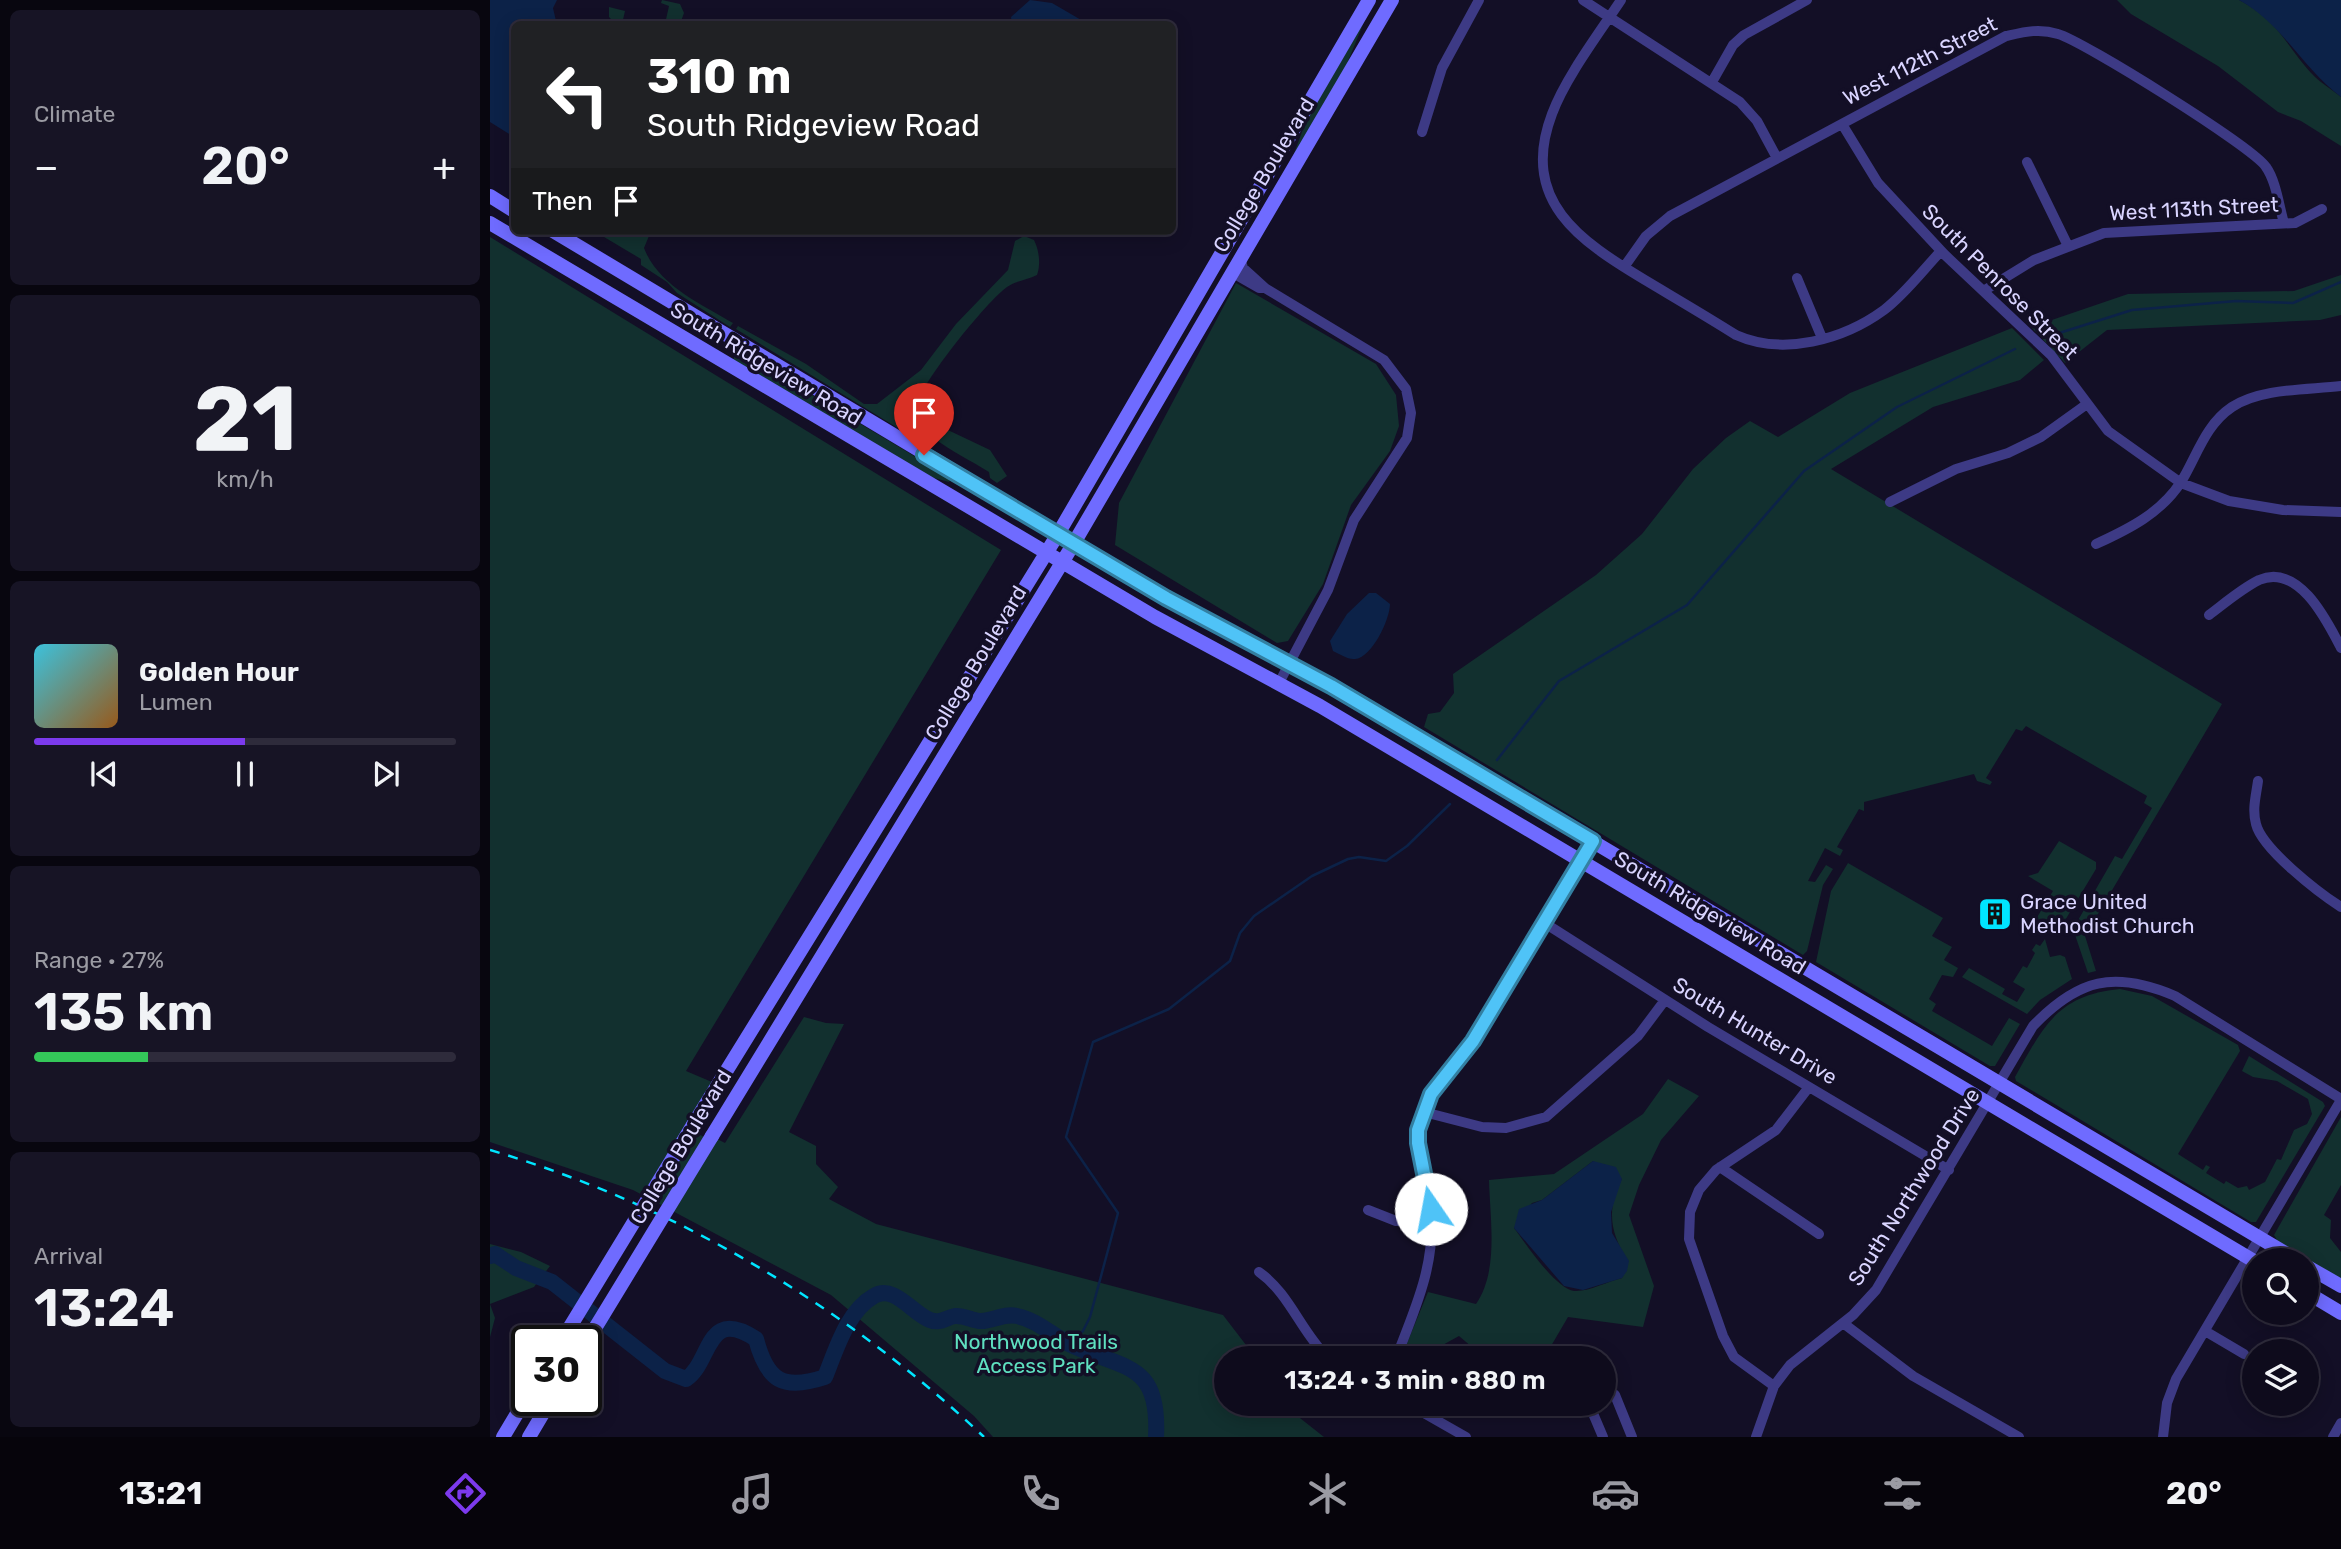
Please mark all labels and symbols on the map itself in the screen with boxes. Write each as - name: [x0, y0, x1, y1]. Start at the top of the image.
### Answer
- street label: West 112th Street: [1839, 11, 2001, 110]
- street label: College Boulevard: [1208, 93, 1320, 256]
- street label: West 113th Street: [2109, 192, 2279, 225]
- street label: South Penrose Street: [1917, 199, 2083, 365]
- street label: South Ridgeview Road: [666, 297, 866, 431]
- pin: [894, 383, 954, 455]
- street label: College Boulevard: [920, 581, 1032, 744]
- street label: South Ridgeview Road: [1610, 846, 1810, 980]
- place label: Grace United Methodist Church: [2020, 889, 2195, 938]
- building icon: Grace United Methodist Church: [1976, 895, 2014, 933]
- street label: South Hunter Drive: [1669, 972, 1842, 1090]
- street label: College Boulevard: [625, 1065, 737, 1228]
- street label: South Northwood Drive: [1843, 1083, 1985, 1290]
- position arrow: [1394, 1172, 1468, 1246]
- speed limit sign: 30: [511, 1325, 602, 1416]
- park label: Northwood Trails Access Park: [954, 1329, 1118, 1378]

